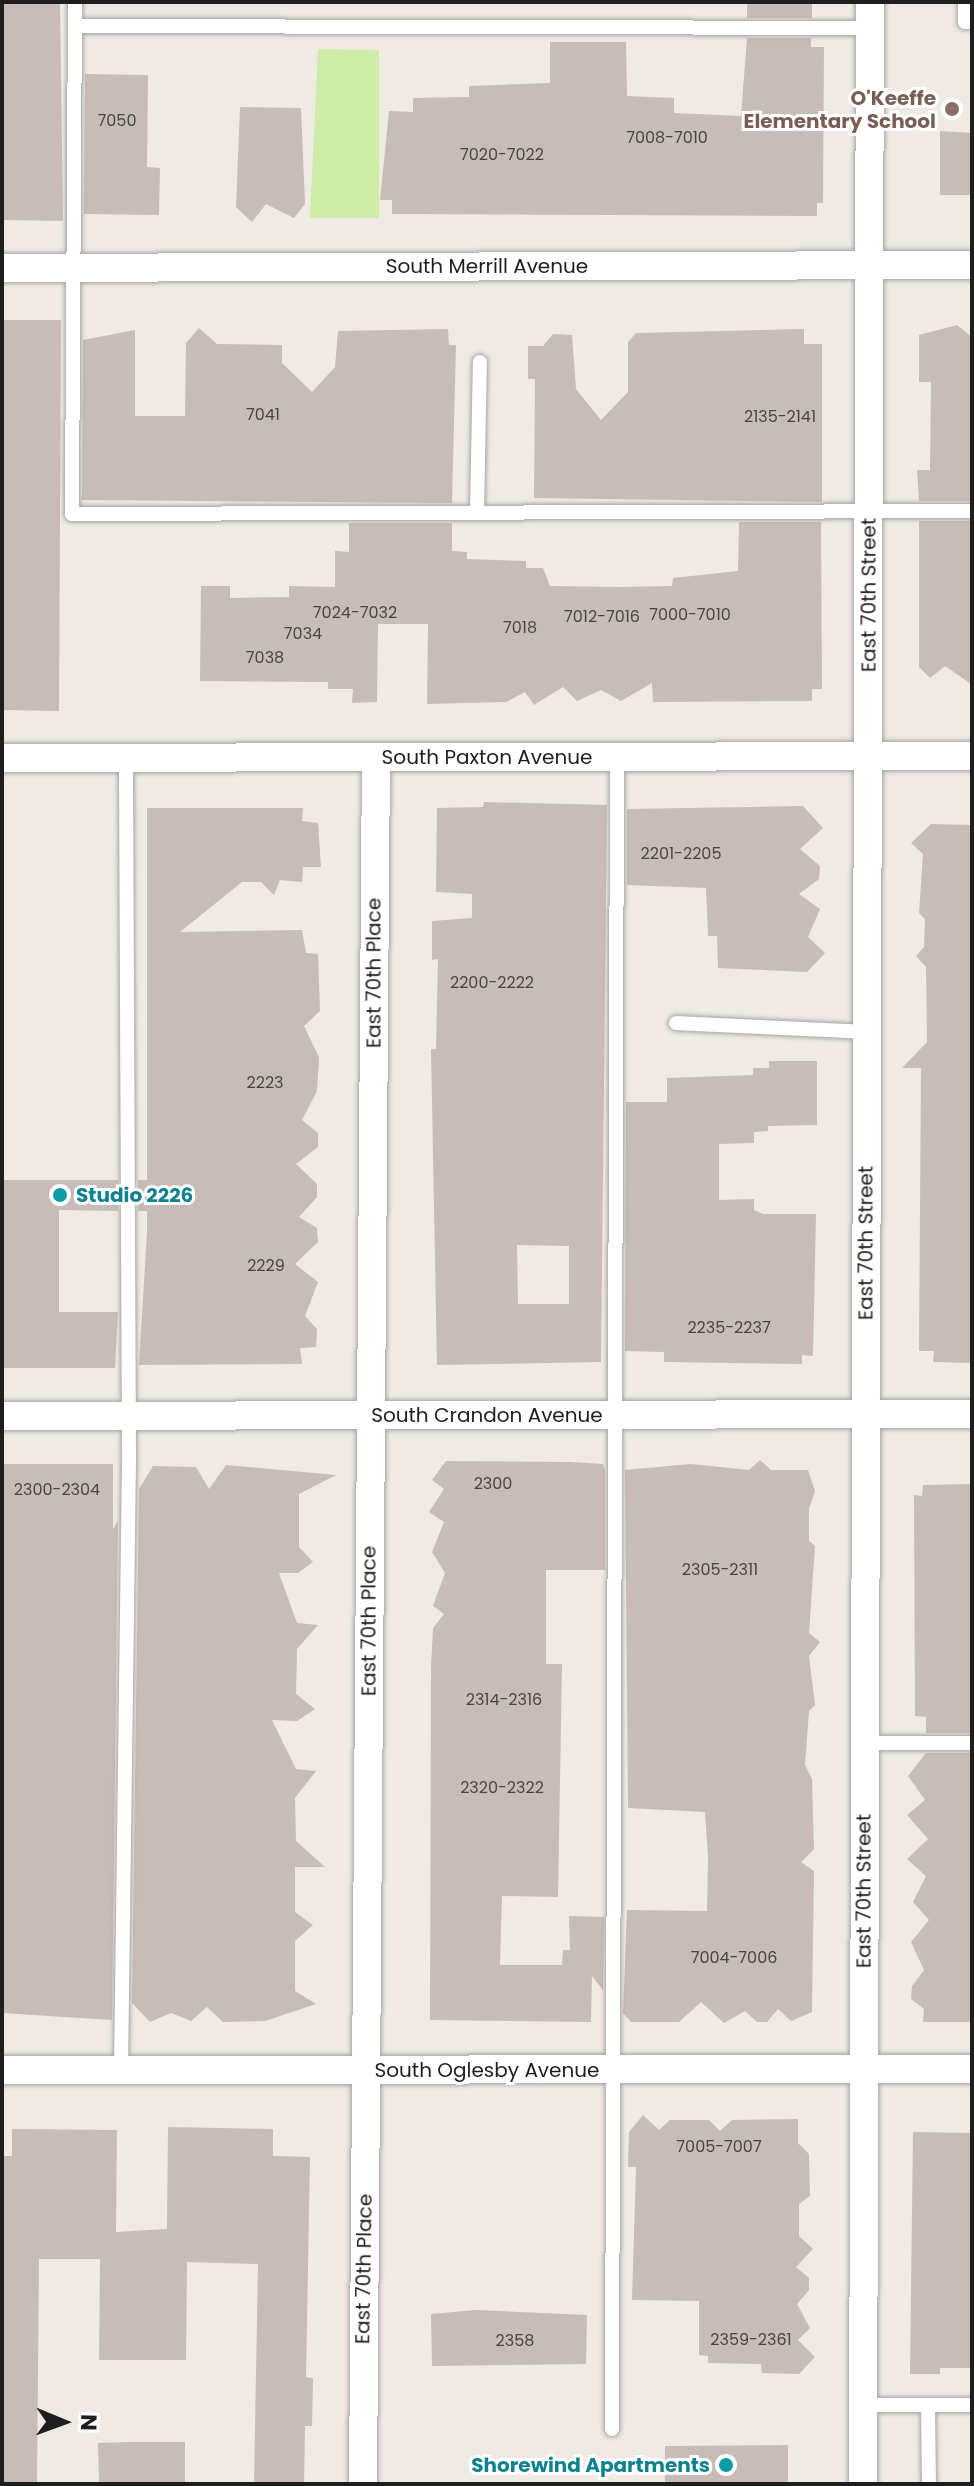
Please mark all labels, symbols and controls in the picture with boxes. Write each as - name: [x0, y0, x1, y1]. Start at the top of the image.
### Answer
- place label: O'Keeffe Elementary School: [744, 86, 936, 133]
- marker: O'Keeffe Elementary School: [943, 100, 961, 118]
- house number: 7050: [98, 111, 136, 131]
- house number: 7008-7010: [626, 128, 708, 148]
- house number: 7020-7022: [460, 145, 544, 165]
- street label: South Merrill Avenue: [386, 254, 588, 278]
- house number: 7041: [246, 405, 280, 425]
- house number: 2135-2141: [744, 407, 816, 427]
- street label: East 70th Street: [857, 518, 881, 672]
- house number: 7024-7032: [313, 603, 397, 623]
- house number: 7000-7010: [649, 605, 731, 625]
- house number: 7012-7016: [564, 607, 640, 627]
- house number: 7018: [503, 618, 537, 638]
- house number: 7034: [284, 624, 322, 644]
- house number: 7038: [246, 648, 284, 668]
- street label: South Paxton Avenue: [382, 745, 592, 769]
- house number: 2201-2205: [641, 844, 721, 864]
- street label: East 70th Place: [362, 898, 386, 1048]
- house number: 2200-2222: [450, 973, 534, 993]
- house number: 2223: [246, 1073, 284, 1093]
- street label: East 70th Street: [854, 1166, 878, 1320]
- place label: Studio 2226: [76, 1183, 193, 1207]
- marker: Studio 2226: [51, 1186, 69, 1204]
- house number: 2229: [247, 1256, 285, 1276]
- house number: 2235-2237: [687, 1318, 771, 1338]
- street label: South Crandon Avenue: [371, 1403, 603, 1427]
- house number: 2300: [474, 1474, 512, 1494]
- house number: 2300-2304: [14, 1480, 100, 1500]
- street label: East 70th Place: [357, 1546, 381, 1696]
- house number: 2305-2311: [682, 1560, 758, 1580]
- house number: 2314-2316: [466, 1690, 542, 1710]
- house number: 2320-2322: [460, 1778, 544, 1798]
- street label: East 70th Street: [852, 1814, 876, 1968]
- house number: 7004-7006: [691, 1948, 777, 1968]
- street label: South Oglesby Avenue: [375, 2058, 599, 2082]
- house number: 7005-7007: [676, 2137, 762, 2157]
- street label: East 70th Place: [351, 2194, 377, 2344]
- house number: 2359-2361: [710, 2330, 792, 2350]
- house number: 2358: [496, 2331, 534, 2351]
- north arrow: [24, 2382, 104, 2462]
- text: N: [73, 2414, 104, 2431]
- place label: Shorewind Apartments: [471, 2453, 710, 2477]
- marker: Shorewind Apartments: [717, 2456, 735, 2474]

